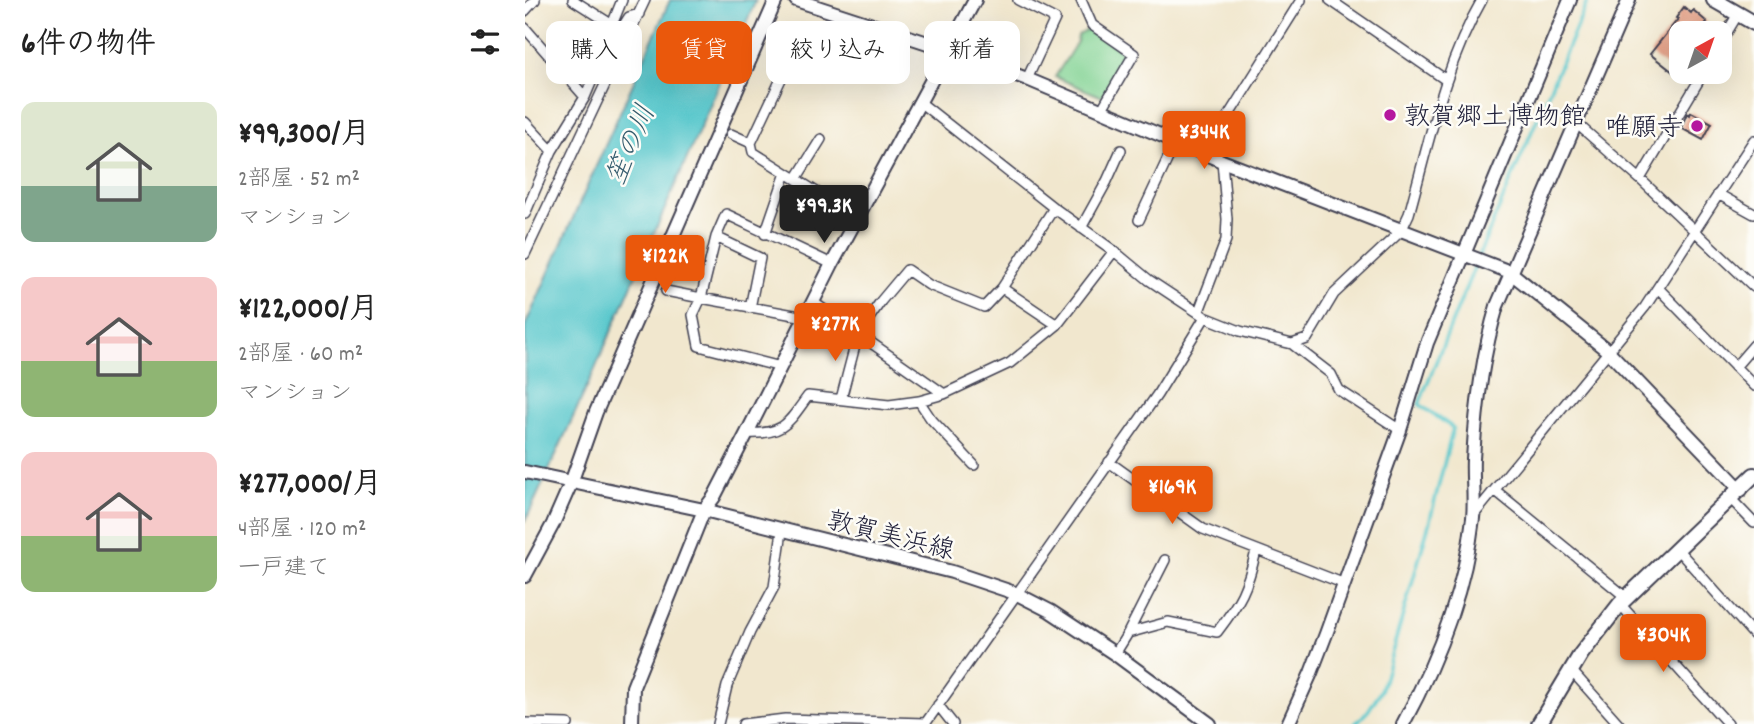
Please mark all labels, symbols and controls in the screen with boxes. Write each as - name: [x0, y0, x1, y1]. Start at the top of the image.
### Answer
- chip: 購入: [546, 21, 642, 84]
- chip: 賃貸: [656, 21, 752, 84]
- chip: 絞り込み: [766, 21, 910, 84]
- chip: 新着: [924, 21, 1020, 84]
- north arrow: [1669, 21, 1733, 84]
- map controls: [1669, 21, 1732, 84]
- icon: filters: [466, 23, 504, 61]
- text: 6件の物件: [21, 25, 156, 68]
- water label: 笙の川: [599, 99, 668, 192]
- place label: 敦賀郷土博物館: [1404, 100, 1586, 137]
- marker: 敦賀郷土博物館: [1382, 107, 1398, 123]
- pin: ¥344K: [1155, 111, 1253, 171]
- place label: 唯願寺: [1605, 111, 1683, 148]
- text: ¥99,300/月: [238, 115, 370, 158]
- text: ¥344K: [1178, 117, 1230, 150]
- marker: 唯願寺: [1689, 118, 1705, 134]
- icon: home: [77, 130, 161, 214]
- text: 2部屋 · 52 m²: [238, 164, 360, 197]
- pin: ¥99.3K: [767, 186, 881, 245]
- text: ¥99.3K: [796, 191, 852, 224]
- text: マンション: [238, 203, 352, 236]
- pin: ¥122K: [616, 236, 714, 295]
- text: ¥122K: [642, 241, 688, 274]
- text: ¥122,000/月: [238, 290, 379, 333]
- pin: ¥277K: [786, 304, 884, 363]
- icon: home: [77, 305, 161, 389]
- text: ¥277K: [810, 309, 860, 342]
- text: 2部屋 · 60 m²: [238, 339, 363, 372]
- text: マンション: [238, 378, 352, 411]
- text: ¥277,000/月: [238, 465, 382, 508]
- pin: ¥169K: [1123, 466, 1221, 526]
- text: ¥169K: [1148, 472, 1196, 505]
- icon: home: [77, 480, 161, 564]
- street label: 敦賀美浜線: [823, 504, 958, 571]
- text: 4部屋 · 120 m²: [238, 514, 366, 547]
- text: 一戸建て: [238, 553, 330, 586]
- pin: ¥304K: [1614, 614, 1712, 674]
- text: ¥304K: [1636, 620, 1690, 653]

